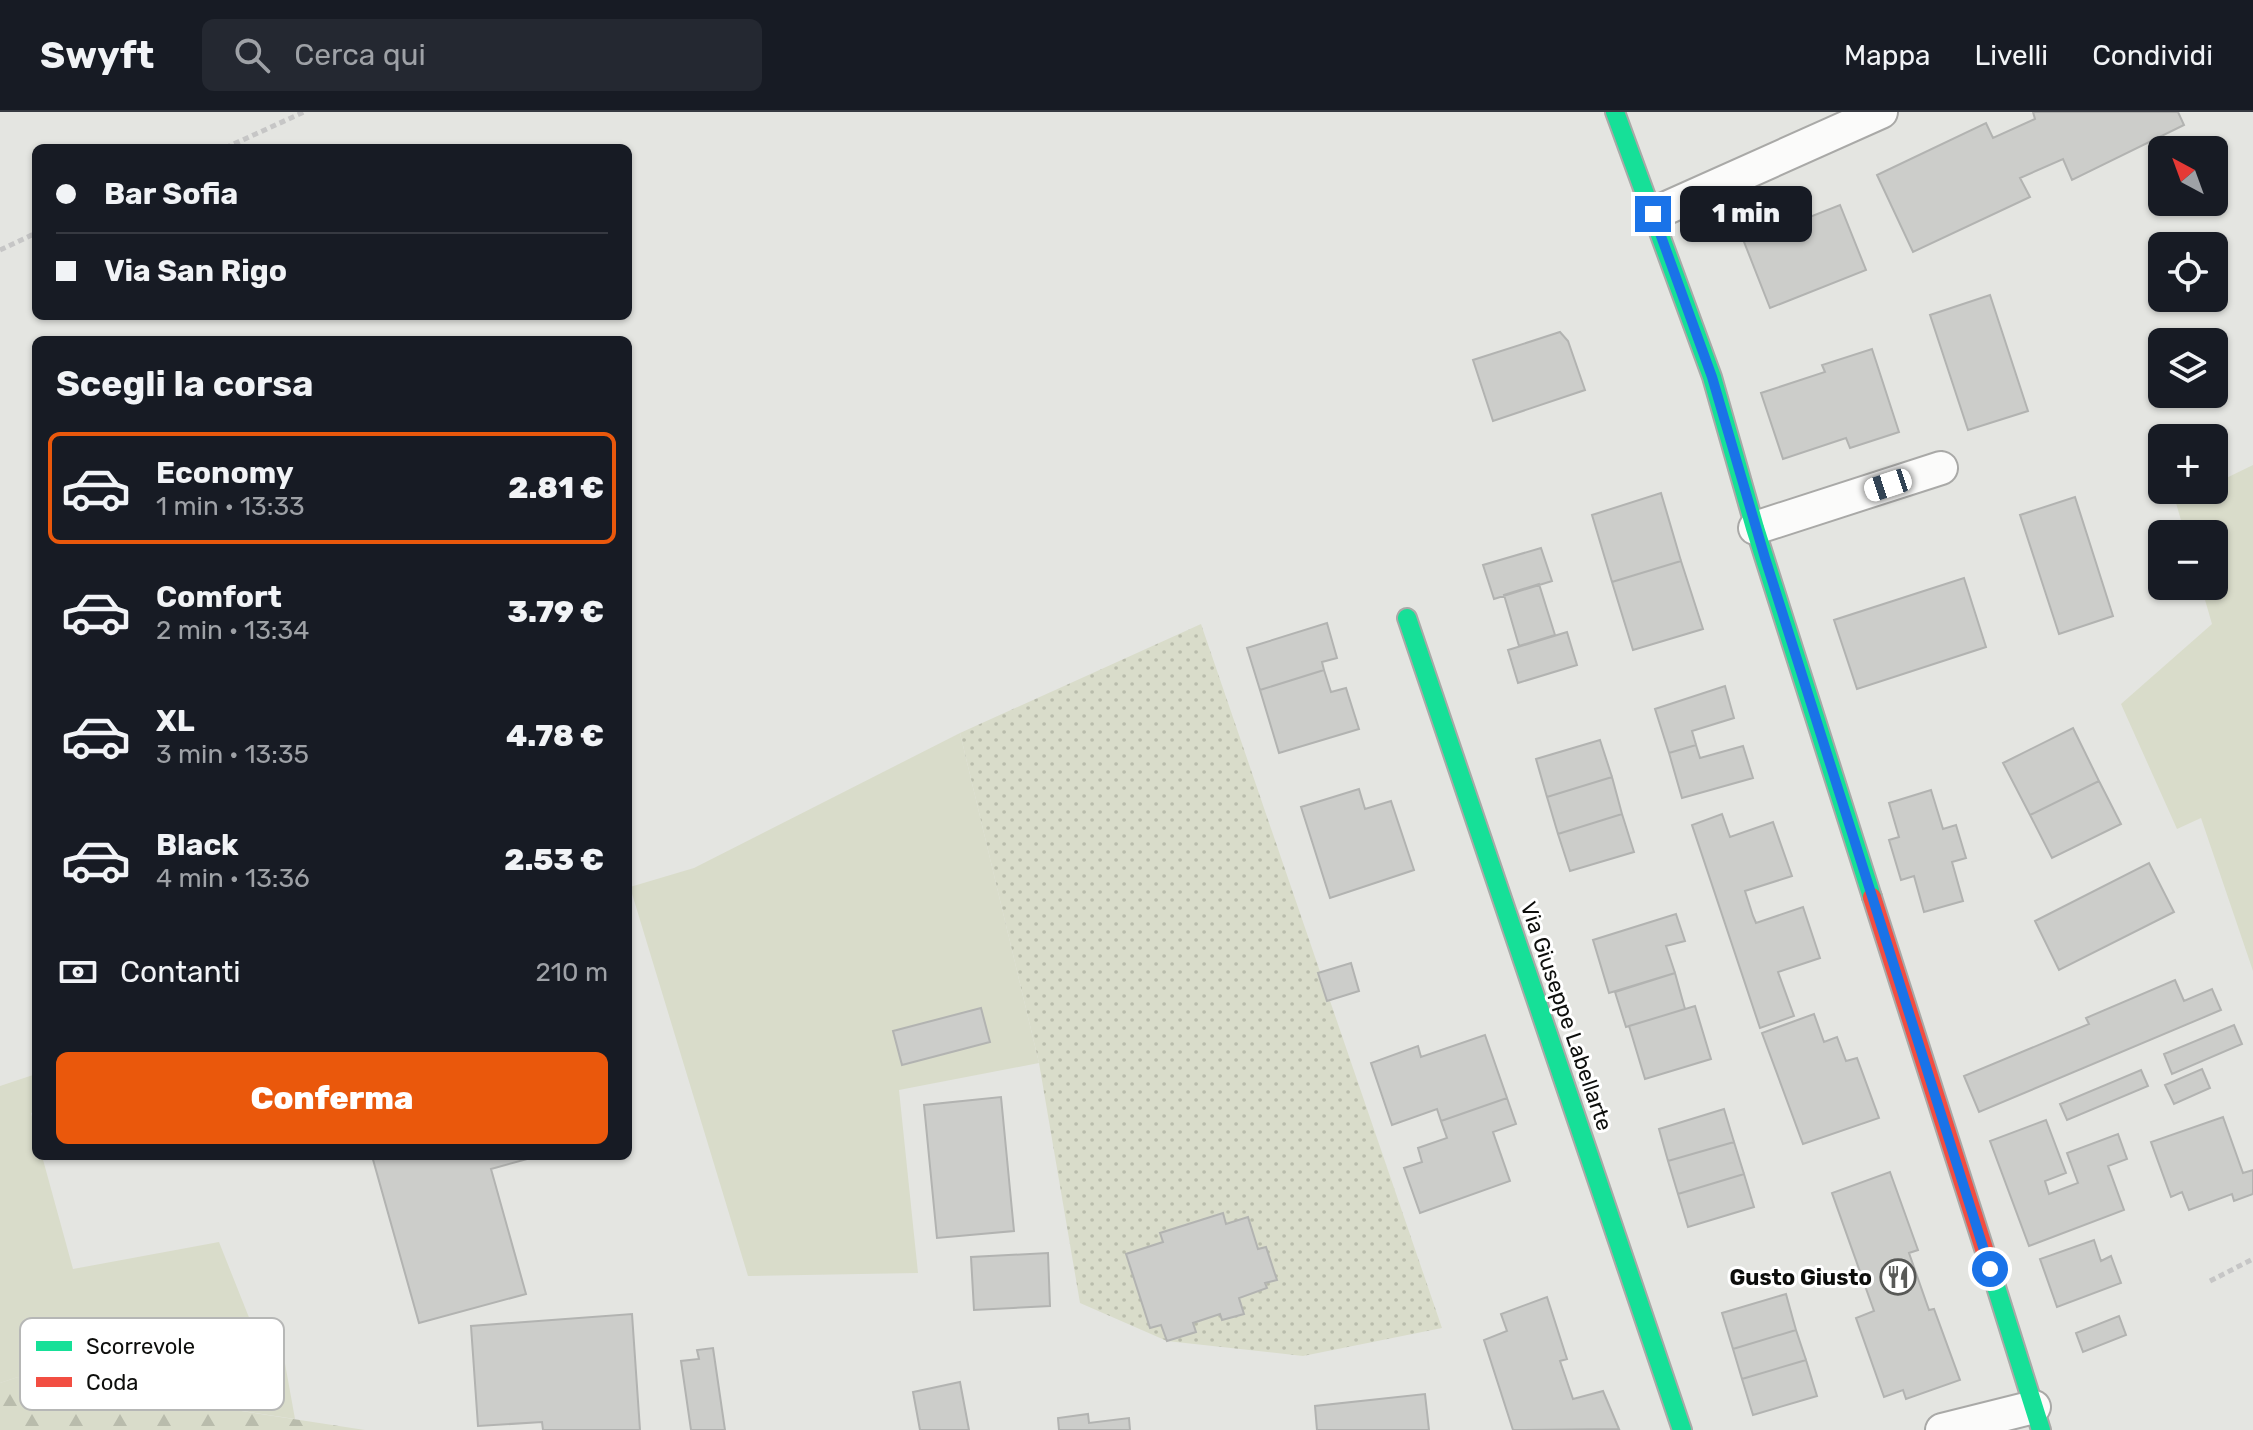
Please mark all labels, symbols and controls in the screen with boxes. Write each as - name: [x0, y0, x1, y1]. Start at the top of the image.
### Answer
- search box: [202, 19, 762, 91]
- text: Swyft: [40, 32, 154, 78]
- icon: search: [230, 33, 274, 77]
- text: Cerca qui: [294, 37, 426, 73]
- text: Mappa: [1844, 39, 1931, 72]
- text: Livelli: [1975, 39, 2048, 72]
- text: Condividi: [2092, 39, 2213, 72]
- north arrow: [2148, 136, 2228, 216]
- map controls: [2148, 136, 2228, 600]
- text: Bar Sofia: [104, 176, 238, 212]
- callout: 1 min: [1681, 186, 1813, 242]
- route end: [1635, 196, 1671, 232]
- text: 1 min: [1712, 198, 1780, 229]
- button: locate: [2148, 232, 2228, 312]
- text: Via San Rigo: [104, 253, 287, 289]
- button: layers: [2148, 328, 2228, 408]
- text: Scegli la corsa: [56, 362, 314, 405]
- button: +: [2148, 424, 2228, 504]
- icon: car: [60, 452, 132, 524]
- text: Economy: [156, 455, 294, 491]
- car: [1861, 466, 1915, 504]
- text: 2.81 €: [508, 470, 604, 506]
- text: 1 min · 13:33: [156, 491, 305, 522]
- button: −: [2148, 520, 2228, 600]
- icon: car: [60, 576, 132, 648]
- text: Comfort: [156, 579, 282, 615]
- text: 3.79 €: [508, 594, 604, 630]
- text: 2 min · 13:34: [156, 615, 309, 646]
- icon: car: [60, 700, 132, 772]
- text: XL: [156, 703, 195, 739]
- text: 4.78 €: [506, 718, 604, 754]
- text: 3 min · 13:35: [156, 739, 309, 770]
- icon: car: [60, 824, 132, 896]
- text: Black: [156, 827, 239, 863]
- text: 2.53 €: [504, 842, 604, 878]
- text: 4 min · 13:36: [156, 863, 310, 894]
- street label: Via Giuseppe Labellarte: [1515, 898, 1618, 1134]
- icon: cash: [56, 950, 100, 994]
- text: Contanti: [120, 954, 240, 990]
- text: 210 m: [536, 957, 608, 988]
- button: Conferma: [56, 1052, 608, 1144]
- route start: [1972, 1251, 2008, 1287]
- restaurant icon: Gusto Giusto: [1879, 1258, 1917, 1296]
- place label: Gusto Giusto: [1729, 1264, 1872, 1291]
- legend: [20, 1318, 284, 1410]
- text: Scorrevole: [86, 1333, 195, 1360]
- text: Coda: [86, 1369, 139, 1396]

